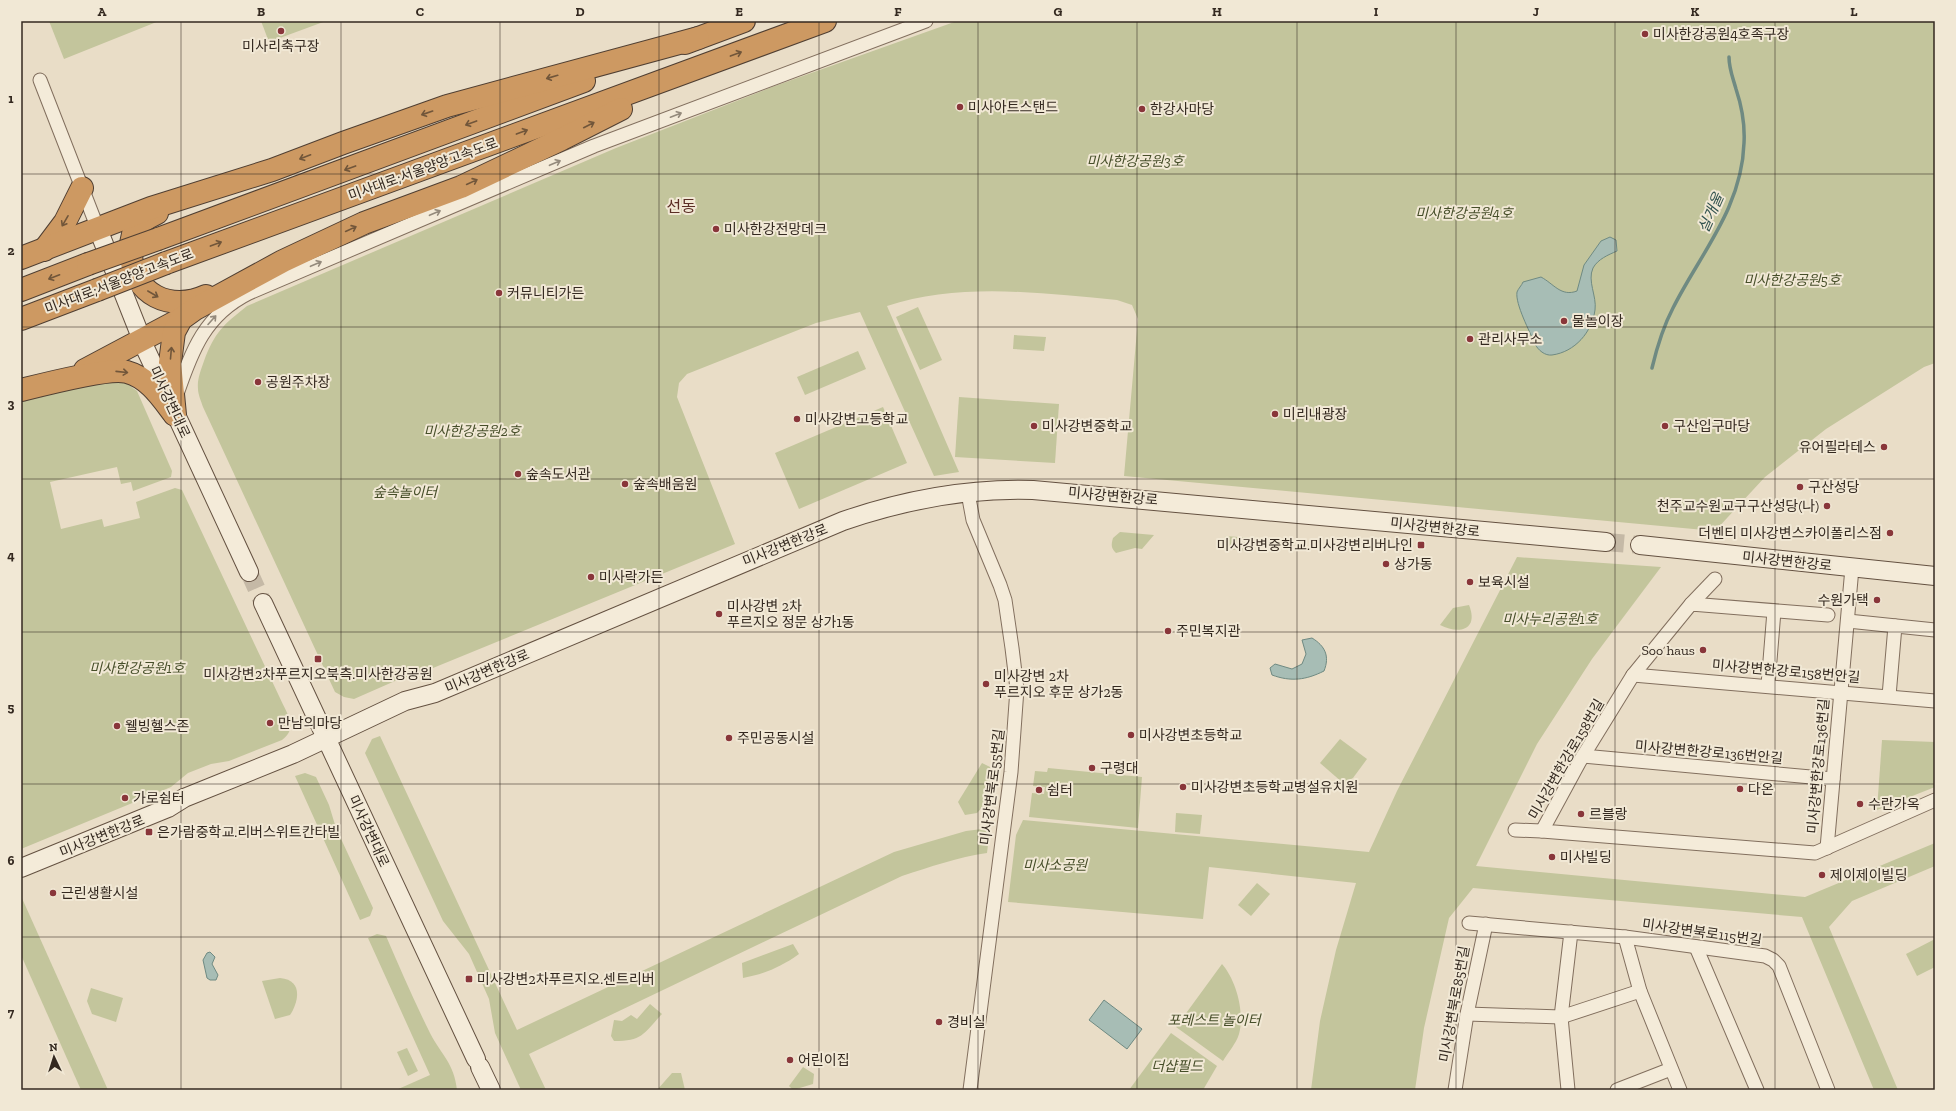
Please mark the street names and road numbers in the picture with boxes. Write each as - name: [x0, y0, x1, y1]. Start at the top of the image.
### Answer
- street label: 미사대로;서울양양고속도로: [346, 134, 500, 204]
- street label: 미사대로;서울양양고속도로: [42, 245, 196, 318]
- street label: 미사강변대로: [146, 364, 194, 441]
- street label: 미사강변한강로: [1067, 484, 1159, 509]
- street label: 미사강변한강로: [1389, 514, 1481, 541]
- street label: 미사강변한강로: [740, 521, 830, 570]
- street label: 미사강변한강로: [1741, 548, 1833, 575]
- street label: 미사강변한강로: [442, 646, 532, 697]
- street label: 미사강변한강로158번안길: [1711, 657, 1861, 686]
- street label: 미사강변한강로158번길: [1525, 696, 1608, 822]
- street label: 미사강변한강로136번길: [1804, 698, 1833, 834]
- street label: 미사강변북로55번길: [977, 728, 1008, 846]
- street label: 미사강변한강로136번안길: [1634, 738, 1784, 767]
- street label: 미사강변대로: [345, 793, 393, 870]
- street label: 미사강변한강로: [57, 812, 147, 861]
- street label: 미사강변북로115번길: [1641, 916, 1763, 949]
- street label: 미사강변북로85번길: [1436, 945, 1473, 1064]

